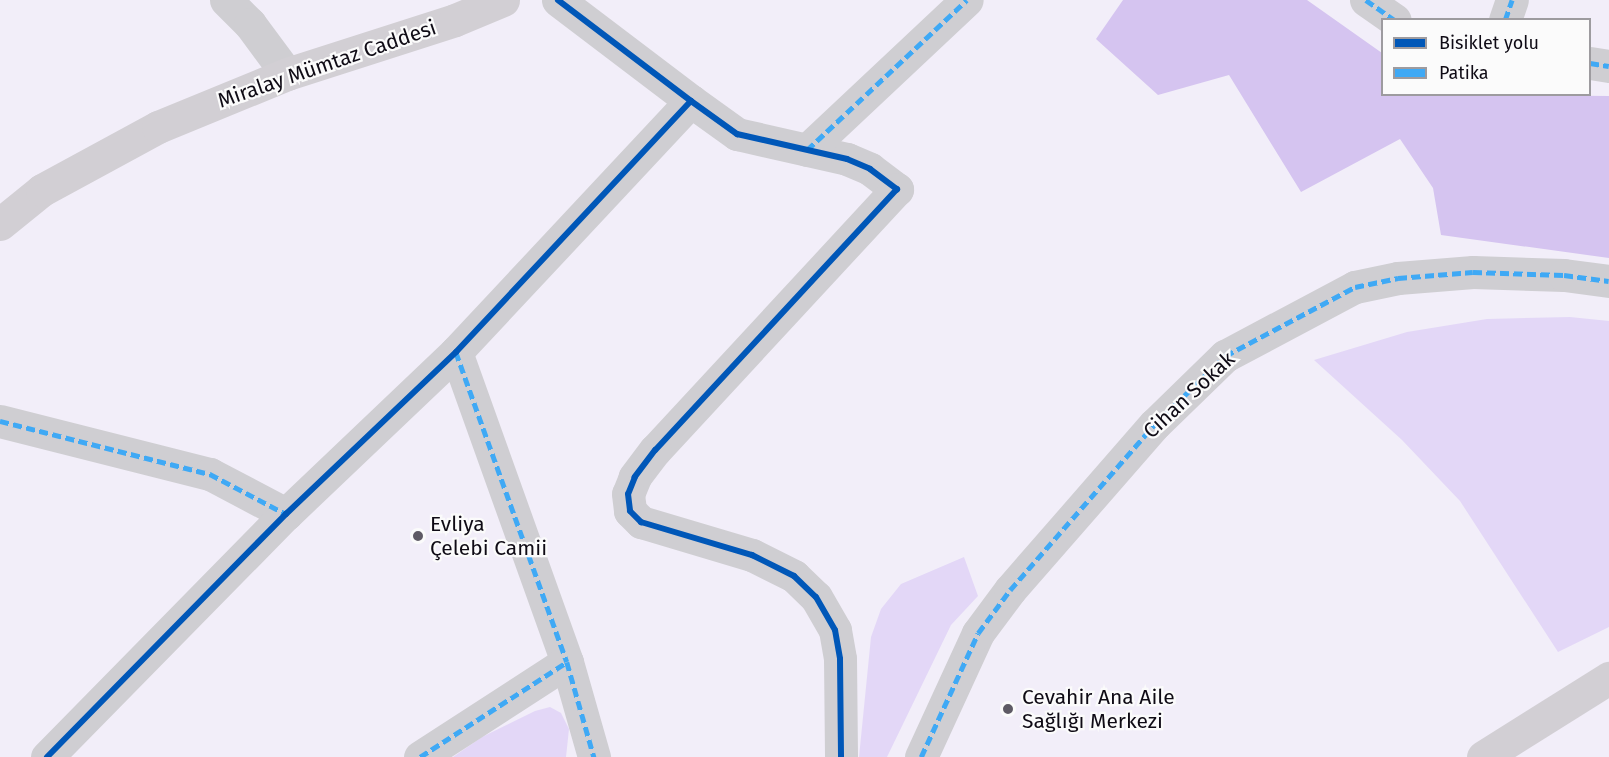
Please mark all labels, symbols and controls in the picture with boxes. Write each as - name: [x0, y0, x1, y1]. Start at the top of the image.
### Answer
- street label: Miralay Mümtaz Caddesi: [214, 15, 440, 113]
- legend: [1381, 18, 1591, 96]
- text: Bisiklet yolu: [1439, 32, 1539, 54]
- text: Patika: [1439, 62, 1489, 84]
- street label: Cihan Sokak: [1138, 346, 1240, 444]
- place label: Evliya Çelebi Camii: [430, 511, 547, 561]
- marker: Evliya Çelebi Camii: [411, 529, 425, 543]
- place label: Cevahir Ana Aile Sağlığı Merkezi: [1022, 684, 1175, 734]
- marker: Cevahir Ana Aile Sağlığı Merkezi: [999, 700, 1017, 718]

